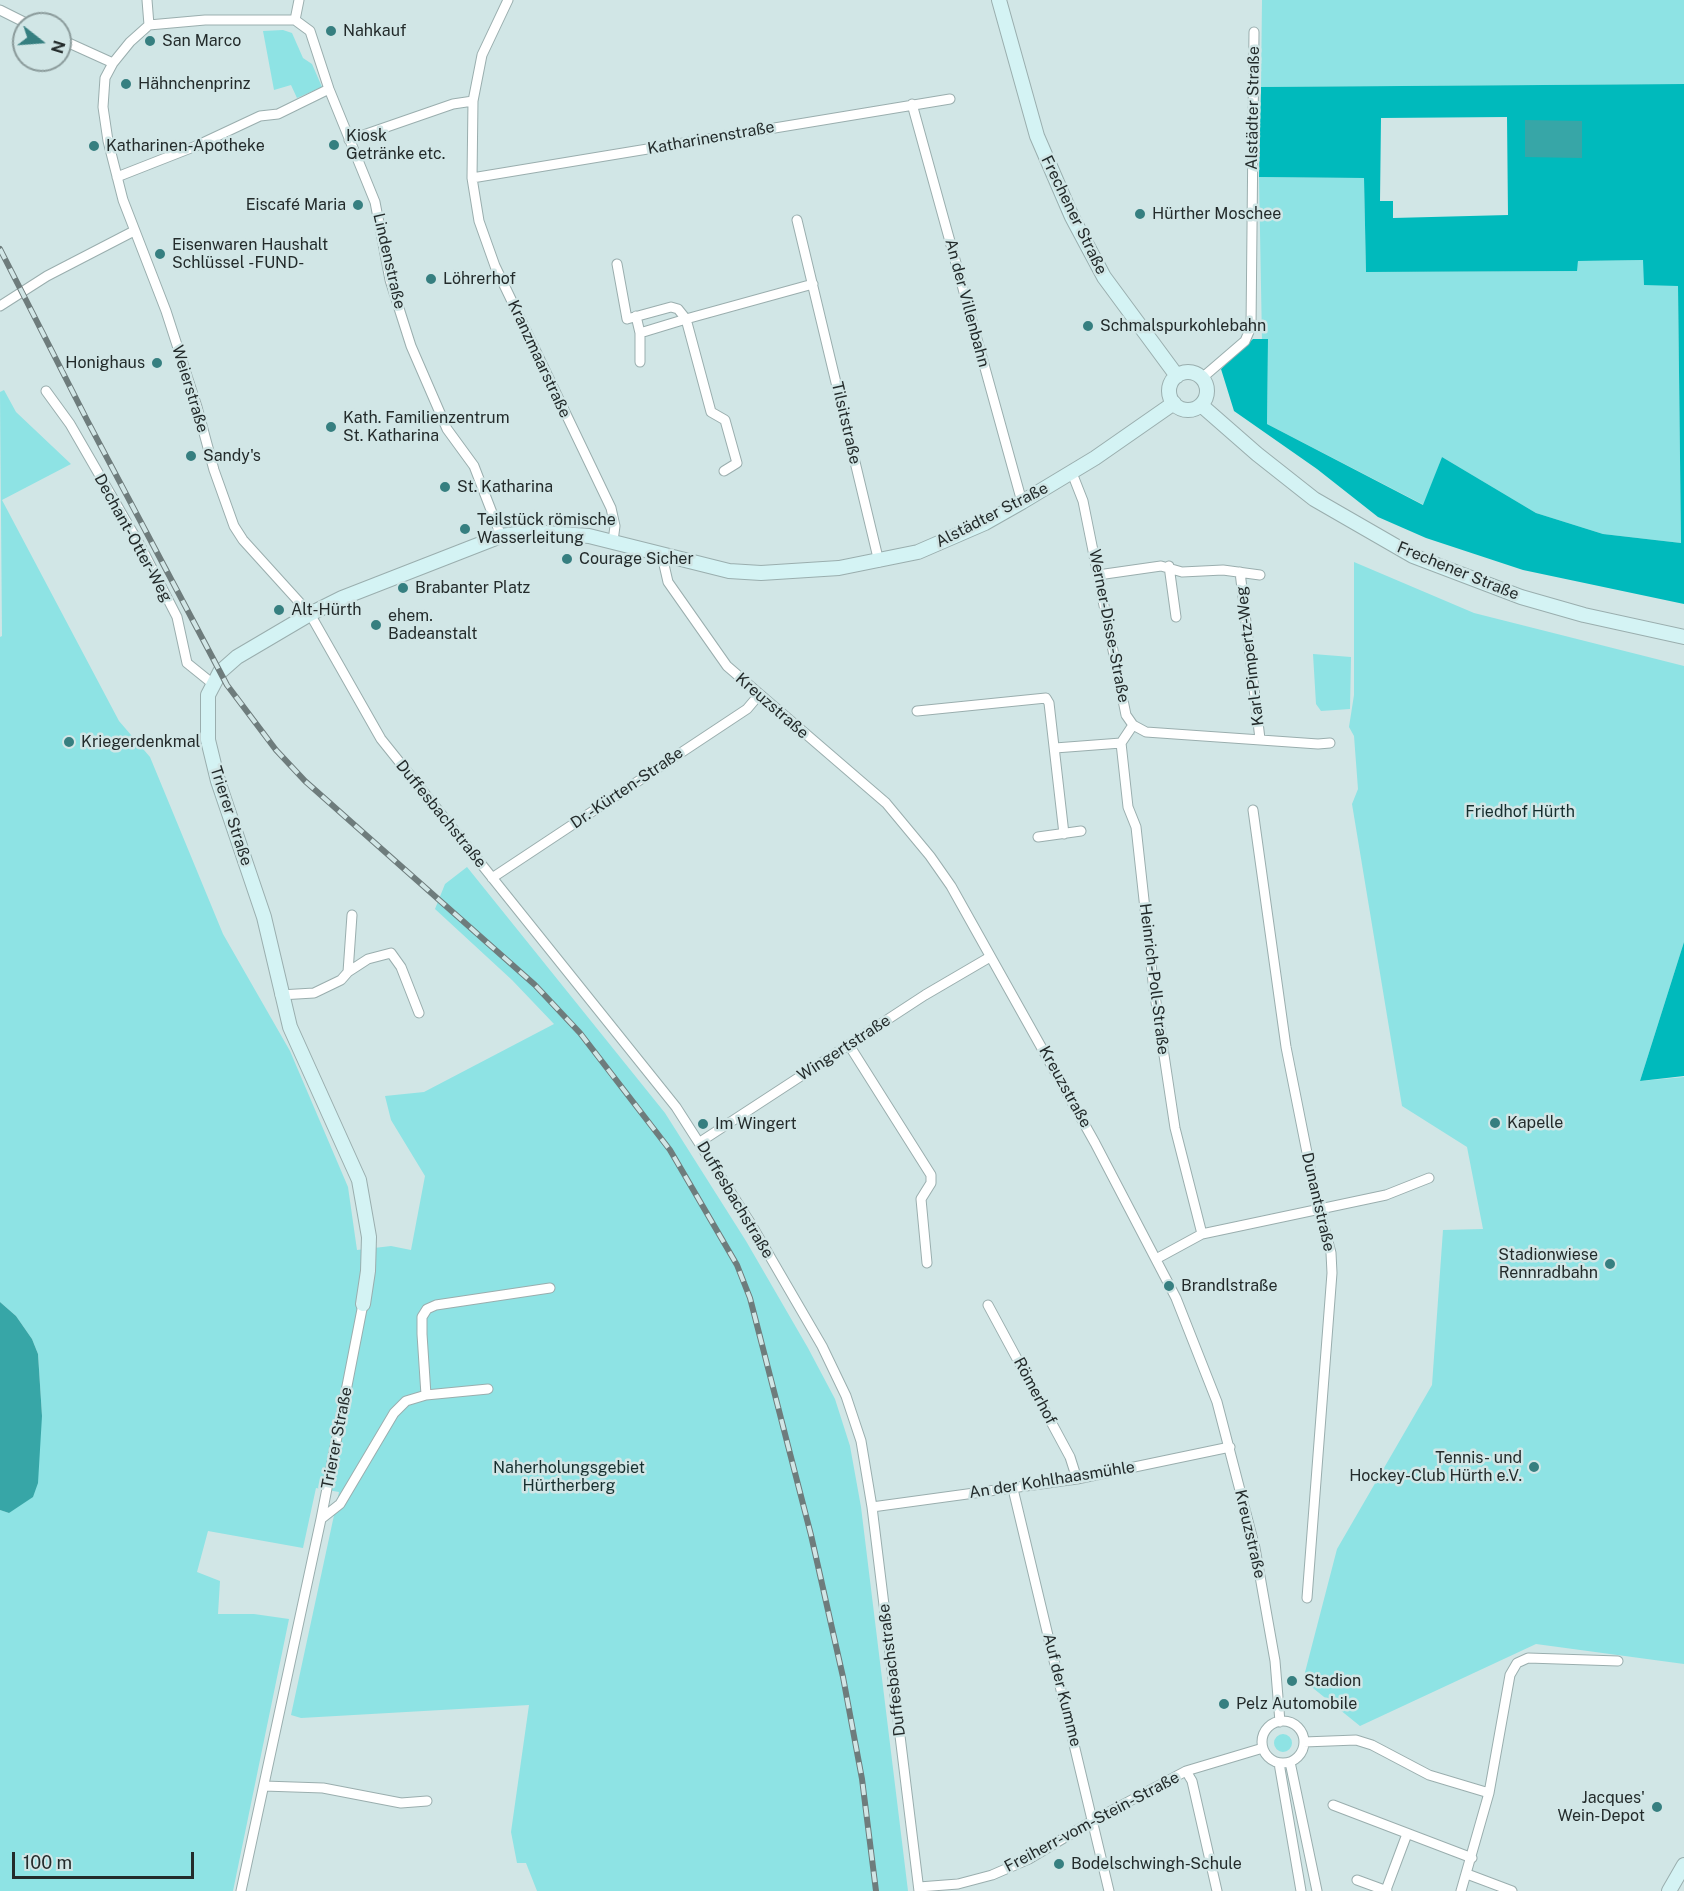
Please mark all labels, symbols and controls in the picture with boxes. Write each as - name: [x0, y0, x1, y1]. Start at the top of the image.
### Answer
- north arrow: [12, 12, 72, 72]
- place label: Nahkauf: [343, 21, 406, 41]
- marker: Nahkauf: [324, 24, 338, 38]
- place label: San Marco: [162, 31, 241, 51]
- marker: San Marco: [143, 34, 157, 48]
- text: N: [47, 38, 69, 56]
- street label: Alstädter Straße: [1242, 46, 1264, 170]
- place label: Hähnchenprinz: [138, 74, 250, 94]
- marker: Hähnchenprinz: [119, 77, 133, 91]
- street label: Katharinenstraße: [646, 117, 776, 159]
- place label: Kiosk Getränke etc.: [346, 126, 445, 164]
- place label: Katharinen-Apotheke: [106, 136, 265, 156]
- marker: Kiosk Getränke etc.: [327, 138, 341, 152]
- marker: Katharinen-Apotheke: [87, 139, 101, 153]
- street label: Frechener Straße: [1037, 152, 1111, 278]
- place label: Eiscafé Maria: [246, 195, 346, 215]
- marker: Eiscafé Maria: [351, 198, 365, 212]
- place label: Hürther Moschee: [1152, 204, 1281, 224]
- marker: Hürther Moschee: [1133, 207, 1147, 221]
- street label: Lindenstraße: [369, 211, 409, 311]
- place label: Eisenwaren Haushalt Schlüssel -FUND-: [172, 235, 328, 273]
- street label: An der Villenbahn: [941, 237, 993, 369]
- marker: Eisenwaren Haushalt Schlüssel -FUND-: [153, 247, 167, 261]
- place label: Löhrerhof: [443, 269, 516, 289]
- marker: Löhrerhof: [424, 272, 438, 286]
- street label: Kranzmaarstraße: [503, 297, 575, 421]
- place label: Schmalspurkohlebahn: [1100, 316, 1266, 336]
- marker: Schmalspurkohlebahn: [1081, 319, 1095, 333]
- street label: Weierstraße: [168, 343, 212, 435]
- place label: Honighaus: [65, 353, 145, 373]
- marker: Honighaus: [150, 356, 164, 370]
- street label: Tilsitstraße: [827, 380, 865, 466]
- place label: Kath. Familienzentrum St. Katharina: [343, 408, 510, 446]
- marker: Kath. Familienzentrum St. Katharina: [324, 420, 338, 434]
- place label: Sandy's: [203, 446, 261, 466]
- marker: Sandy's: [184, 449, 198, 463]
- street label: Dechant-Otter-Weg: [90, 471, 176, 605]
- place label: St. Katharina: [457, 477, 553, 497]
- street label: Alstädter Straße: [933, 478, 1051, 552]
- marker: St. Katharina: [438, 480, 452, 494]
- place label: Teilstück römische Wasserleitung: [477, 510, 616, 548]
- marker: Teilstück römische Wasserleitung: [458, 522, 472, 536]
- street label: Frechener Straße: [1394, 538, 1522, 604]
- street label: Werner-Disse-Straße: [1085, 548, 1133, 704]
- place label: Courage Sicher: [579, 549, 694, 569]
- marker: Courage Sicher: [560, 552, 574, 566]
- place label: Brabanter Platz: [415, 578, 530, 598]
- marker: Brabanter Platz: [396, 581, 410, 595]
- street label: Karl-Pimpertz-Weg: [1232, 585, 1268, 727]
- place label: Alt-Hürth: [291, 600, 362, 620]
- marker: Alt-Hürth: [272, 603, 286, 617]
- place label: ehem. Badeanstalt: [388, 606, 477, 644]
- marker: ehem. Badeanstalt: [369, 618, 383, 632]
- street label: Kreuzstraße: [732, 669, 812, 743]
- place label: Kriegerdenkmal: [81, 732, 200, 752]
- marker: Kriegerdenkmal: [62, 735, 76, 749]
- street label: Dr.-Kürten-Straße: [567, 743, 687, 833]
- street label: Duffesbachstraße: [392, 756, 490, 872]
- street label: Trierer Straße: [206, 764, 256, 868]
- park label: Friedhof Hürth: [1465, 802, 1575, 822]
- street label: Heinrich-Poll-Straße: [1135, 902, 1173, 1056]
- street label: Wingertstraße: [794, 1011, 894, 1085]
- street label: Kreuzstraße: [1035, 1043, 1095, 1131]
- place label: Kapelle: [1507, 1113, 1563, 1133]
- place label: Im Wingert: [715, 1114, 797, 1134]
- marker: Kapelle: [1488, 1116, 1502, 1130]
- marker: Im Wingert: [696, 1117, 710, 1131]
- street label: Duffesbachstraße: [692, 1138, 778, 1262]
- street label: Dunantstraße: [1297, 1151, 1339, 1253]
- place label: Stadionwiese Rennradbahn: [1498, 1245, 1598, 1283]
- marker: Stadionwiese Rennradbahn: [1603, 1257, 1617, 1271]
- place label: Brandlstraße: [1181, 1276, 1277, 1296]
- marker: Brandlstraße: [1162, 1279, 1176, 1293]
- street label: Römerhof: [1009, 1354, 1061, 1428]
- street label: Trierer Straße: [318, 1385, 356, 1491]
- place label: Tennis- und Hockey-Club Hürth e.V.: [1349, 1448, 1522, 1486]
- street label: An der Kohlhaasmühle: [968, 1457, 1136, 1503]
- park label: Naherholungsgebiet Hürtherberg: [493, 1458, 645, 1496]
- marker: Tennis- und Hockey-Club Hürth e.V.: [1527, 1460, 1541, 1474]
- street label: Kreuzstraße: [1230, 1488, 1270, 1580]
- street label: Duffesbachstraße: [874, 1603, 910, 1737]
- street label: Auf der Kumme: [1039, 1631, 1085, 1749]
- place label: Stadion: [1304, 1671, 1361, 1691]
- marker: Stadion: [1285, 1674, 1299, 1688]
- place label: Pelz Automobile: [1236, 1694, 1357, 1714]
- marker: Pelz Automobile: [1217, 1697, 1231, 1711]
- street label: Freiherr-vom-Stein-Straße: [1001, 1768, 1183, 1876]
- place label: Jacques' Wein-Depot: [1557, 1788, 1645, 1826]
- marker: Jacques' Wein-Depot: [1650, 1800, 1664, 1814]
- scale bar: [15, 1840, 196, 1878]
- text: 100 m: [23, 1852, 72, 1873]
- place label: Bodelschwingh-Schule: [1071, 1854, 1242, 1874]
- marker: Bodelschwingh-Schule: [1052, 1857, 1066, 1871]

